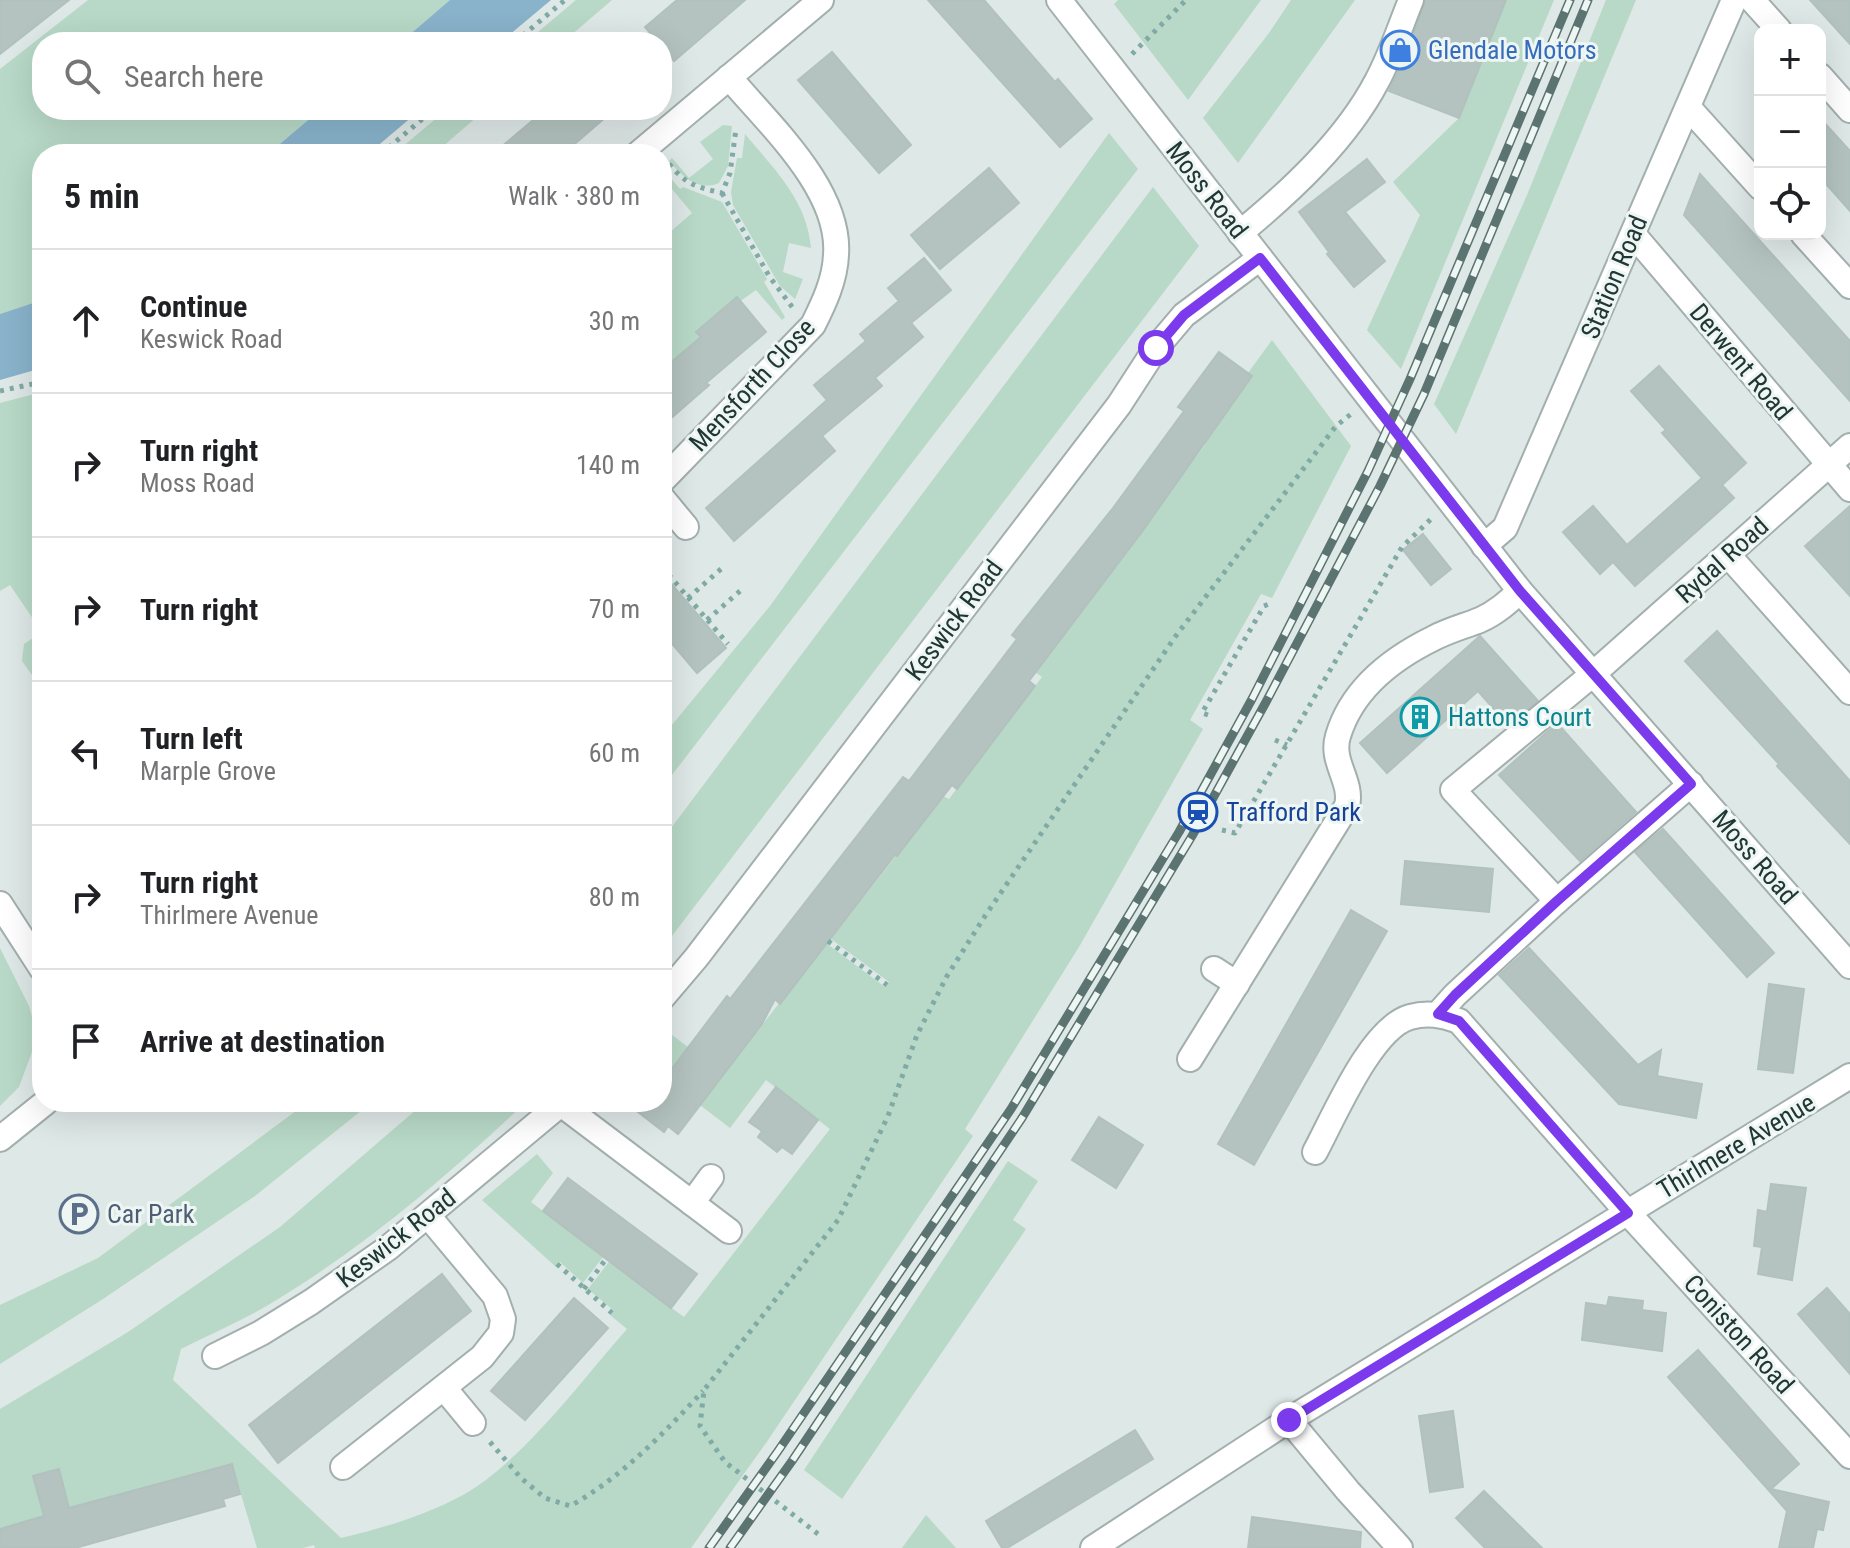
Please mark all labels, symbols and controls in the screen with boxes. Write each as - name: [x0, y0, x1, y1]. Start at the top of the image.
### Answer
- map controls: [1754, 24, 1826, 240]
- button: +: [1754, 24, 1826, 96]
- shop icon: Glendale Motors: [1379, 29, 1421, 71]
- search box: [32, 32, 672, 120]
- place label: Glendale Motors: [1428, 35, 1597, 65]
- icon: search: [60, 54, 104, 98]
- text: Search here: [124, 59, 264, 94]
- button: −: [1754, 96, 1826, 168]
- street label: Moss Road: [1160, 136, 1254, 244]
- button: locate: [1754, 168, 1826, 240]
- text: 5 min: [64, 176, 140, 216]
- text: Walk · 380 m: [508, 181, 640, 211]
- street label: Station Road: [1575, 211, 1653, 343]
- text: Continue: [140, 289, 247, 324]
- street label: Derwent Road: [1684, 298, 1798, 426]
- icon: ahead: [64, 299, 108, 343]
- text: 30 m: [589, 306, 640, 336]
- street label: Mensforth Close: [683, 313, 821, 457]
- text: Keswick Road: [140, 324, 283, 354]
- route start: [1138, 330, 1174, 366]
- text: Turn right: [140, 433, 258, 468]
- icon: right: [64, 443, 108, 487]
- text: 140 m: [576, 450, 640, 480]
- text: Moss Road: [140, 468, 255, 498]
- street label: Rydal Road: [1670, 511, 1774, 609]
- street label: Keswick Road: [899, 554, 1009, 686]
- icon: right: [64, 587, 108, 631]
- text: Turn right: [140, 592, 258, 627]
- text: 70 m: [589, 594, 640, 624]
- building icon: Hattons Court: [1399, 696, 1441, 738]
- place label: Hattons Court: [1448, 702, 1592, 732]
- text: Turn left: [140, 721, 243, 756]
- icon: left: [64, 731, 108, 775]
- text: 60 m: [589, 738, 640, 768]
- text: Marple Grove: [140, 756, 276, 786]
- station icon: Trafford Park: [1177, 791, 1219, 833]
- place label: Trafford Park: [1226, 797, 1361, 827]
- street label: Moss Road: [1706, 804, 1804, 910]
- text: Turn right: [140, 865, 258, 900]
- icon: right: [64, 875, 108, 919]
- text: 80 m: [589, 882, 640, 912]
- text: Thirlmere Avenue: [140, 900, 318, 930]
- icon: arrive: [64, 1019, 108, 1063]
- text: Arrive at destination: [140, 1024, 385, 1059]
- street label: Thirlmere Avenue: [1652, 1087, 1820, 1205]
- street label: Keswick Road: [331, 1182, 461, 1294]
- parking icon: Car Park: [58, 1193, 100, 1235]
- place label: Car Park: [107, 1199, 195, 1229]
- street label: Coniston Road: [1678, 1268, 1800, 1400]
- route end: [1271, 1402, 1307, 1438]

